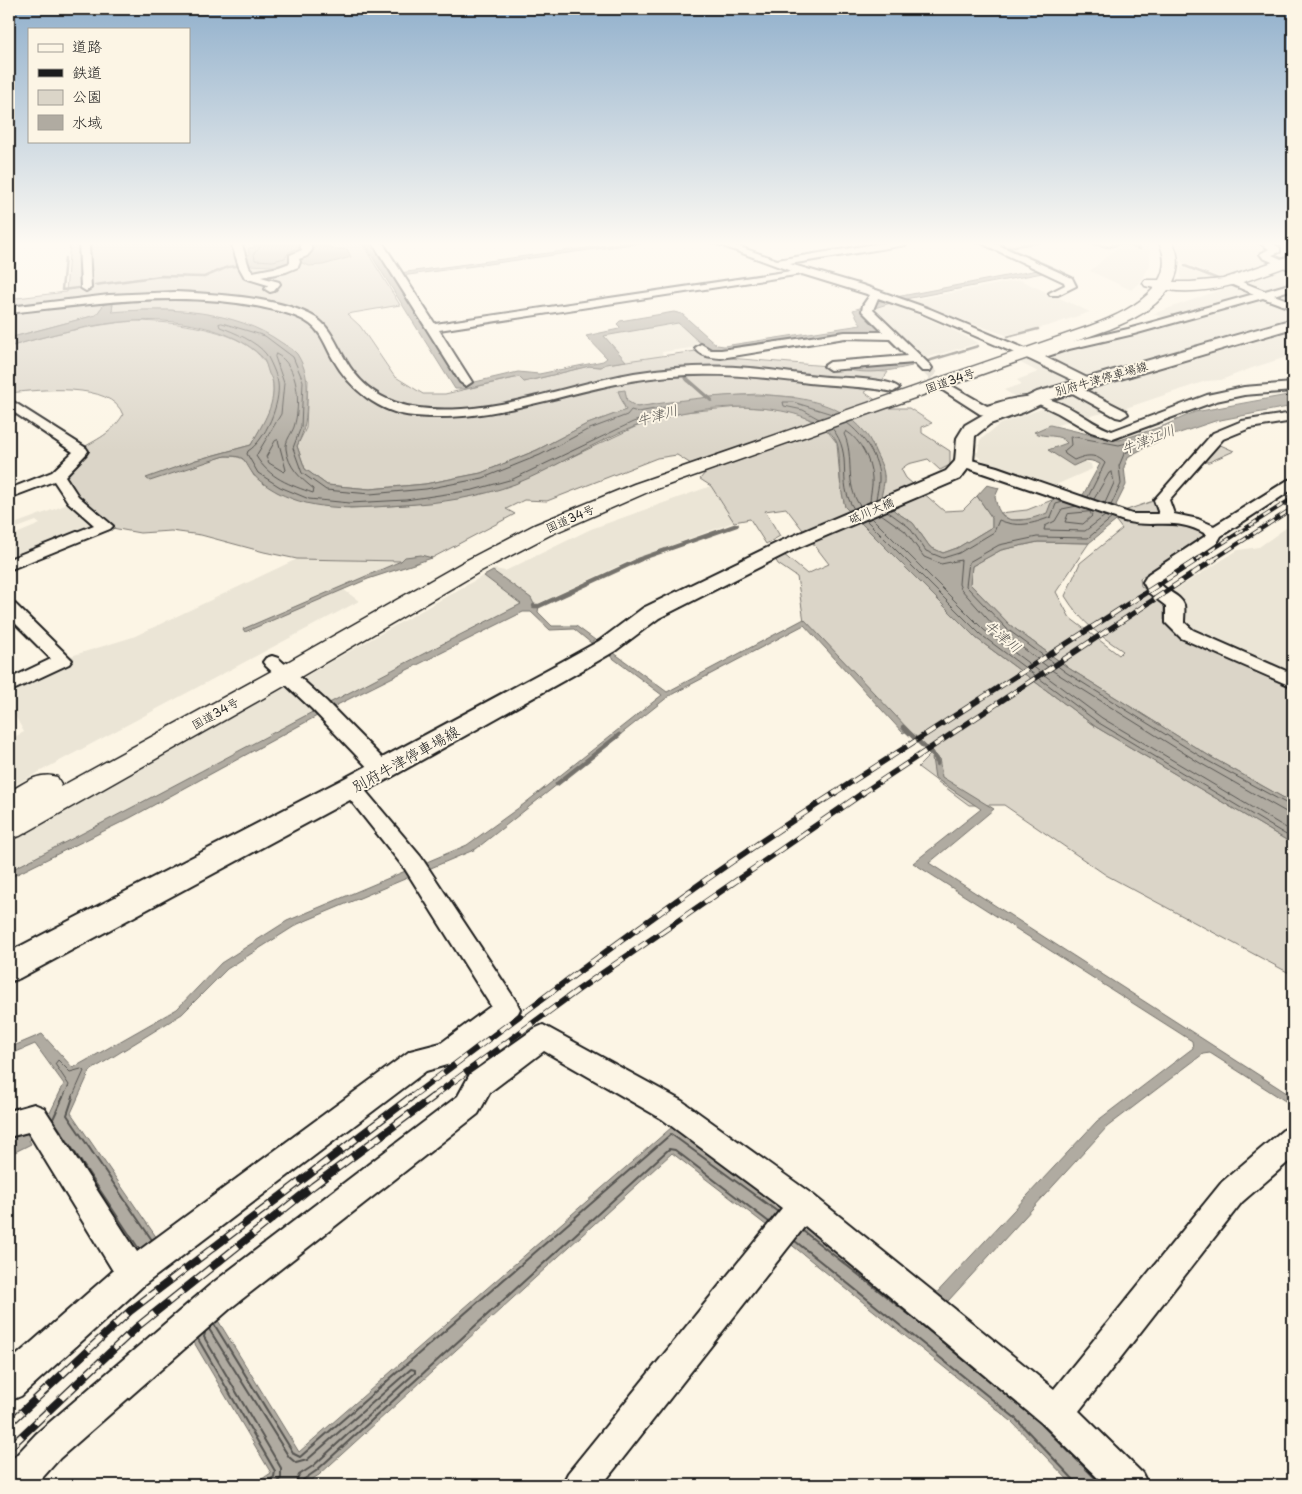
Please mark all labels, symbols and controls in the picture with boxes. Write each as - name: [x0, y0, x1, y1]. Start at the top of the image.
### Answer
- legend: [28, 28, 190, 142]
- text: 道路: [72, 34, 102, 57]
- text: 鉄道: [72, 60, 102, 83]
- text: 公園: [72, 84, 102, 107]
- text: 水域: [72, 110, 102, 133]
- street label: 別府牛津停車場線: [1052, 356, 1150, 400]
- street label: 国道34号: [923, 363, 977, 397]
- water label: 牛津川: [634, 399, 680, 431]
- water label: 牛津江川: [1118, 419, 1178, 459]
- street label: 砥川大橋: [845, 492, 897, 528]
- street label: 国道34号: [543, 499, 597, 537]
- water label: 牛津川: [980, 615, 1026, 657]
- street label: 国道34号: [188, 693, 242, 733]
- street label: 別府牛津停車場線: [347, 719, 463, 797]

